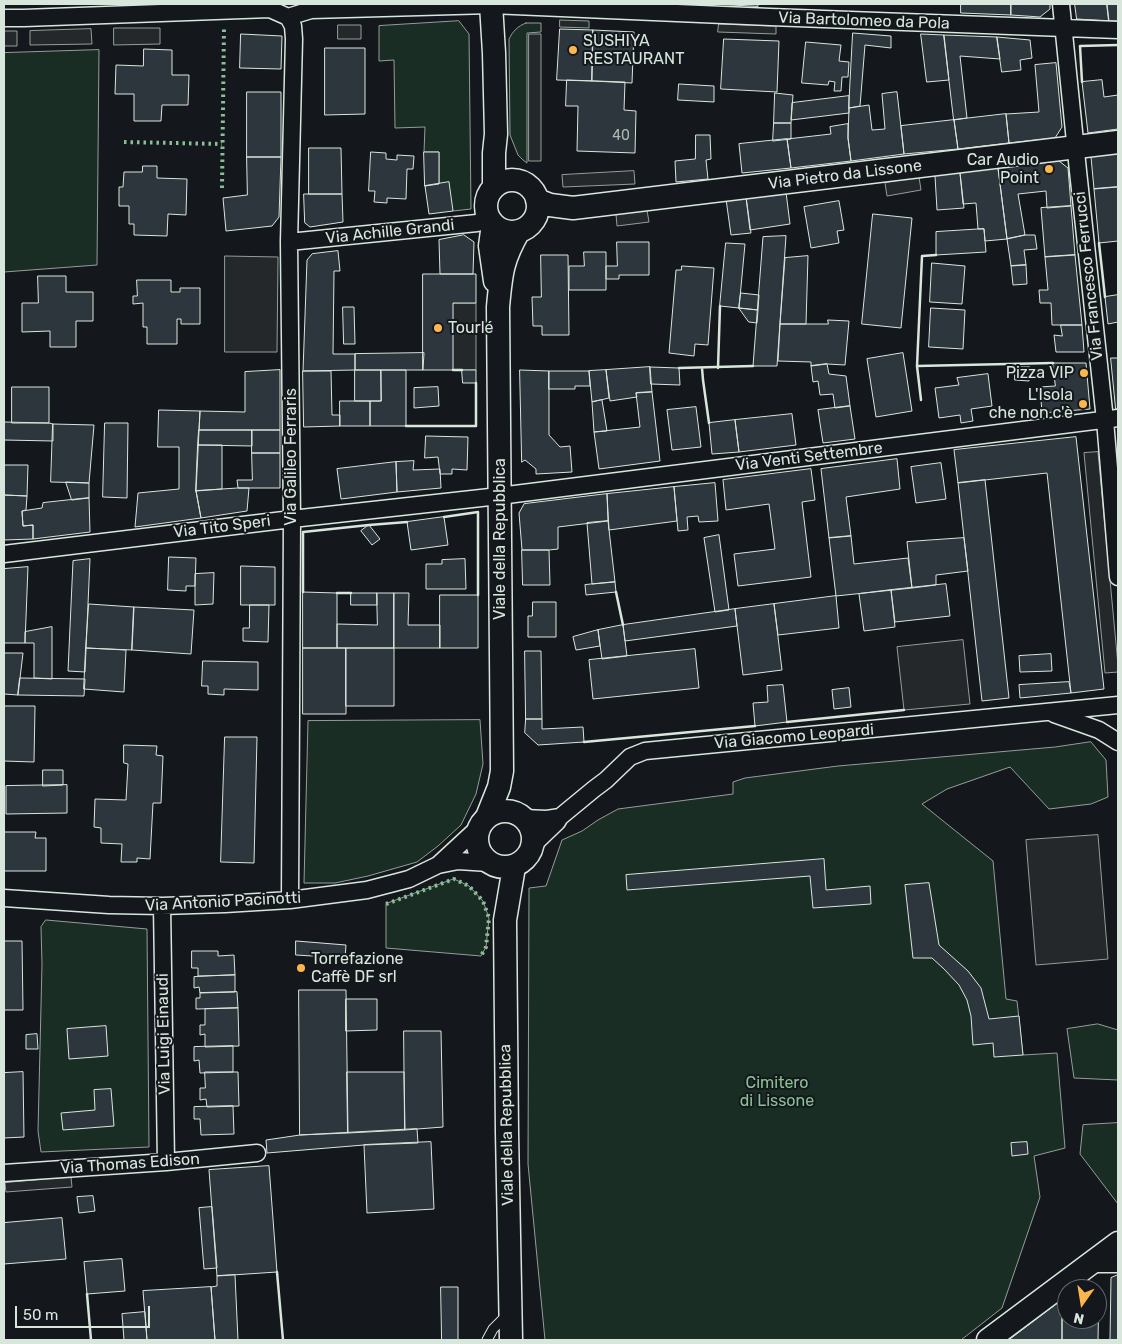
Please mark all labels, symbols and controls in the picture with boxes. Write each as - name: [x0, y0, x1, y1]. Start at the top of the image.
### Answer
- street label: Via Bartolomeo da Pola: [778, 8, 950, 34]
- place label: SUSHIYA RESTAURANT: [583, 31, 684, 69]
- marker: SUSHIYA RESTAURANT: [567, 44, 579, 56]
- house number: 40: [612, 128, 630, 144]
- place label: Car Audio Point: [967, 150, 1039, 188]
- street label: Via Pietro da Lissone: [767, 156, 923, 194]
- marker: Car Audio Point: [1043, 163, 1055, 175]
- street label: Via Francesco Ferrucci: [1071, 190, 1107, 362]
- street label: Via Achille Grandi: [325, 216, 455, 248]
- place label: Tourlé: [448, 318, 493, 338]
- marker: Tourlé: [432, 322, 444, 334]
- place label: Pizza VIP: [1006, 363, 1074, 383]
- marker: Pizza VIP: [1078, 367, 1090, 379]
- place label: L'Isola che non c'è: [989, 385, 1073, 423]
- street label: Via Galileo Ferraris: [281, 388, 301, 526]
- marker: L'Isola che non c'è: [1077, 398, 1089, 410]
- street label: Via Venti Settembre: [734, 438, 884, 476]
- street label: Viale della Repubblica: [490, 458, 510, 620]
- street label: Via Tito Speri: [172, 512, 272, 542]
- street label: Via Giacomo Leopardi: [713, 720, 875, 754]
- street label: Via Antonio Pacinotti: [144, 888, 302, 916]
- place label: Torrefazione Caffè DF srl: [311, 949, 404, 987]
- marker: Torrefazione Caffè DF srl: [295, 962, 307, 974]
- street label: Via Luigi Einaudi: [153, 973, 175, 1095]
- street label: Viale della Repubblica: [496, 1044, 518, 1206]
- park label: Cimitero di Lissone: [740, 1073, 814, 1111]
- street label: Via Thomas Edison: [59, 1150, 201, 1178]
- north arrow: [1057, 1279, 1107, 1329]
- scale bar: [18, 1296, 152, 1328]
- text: 50 m: [23, 1306, 58, 1324]
- text: N: [1072, 1309, 1086, 1328]

